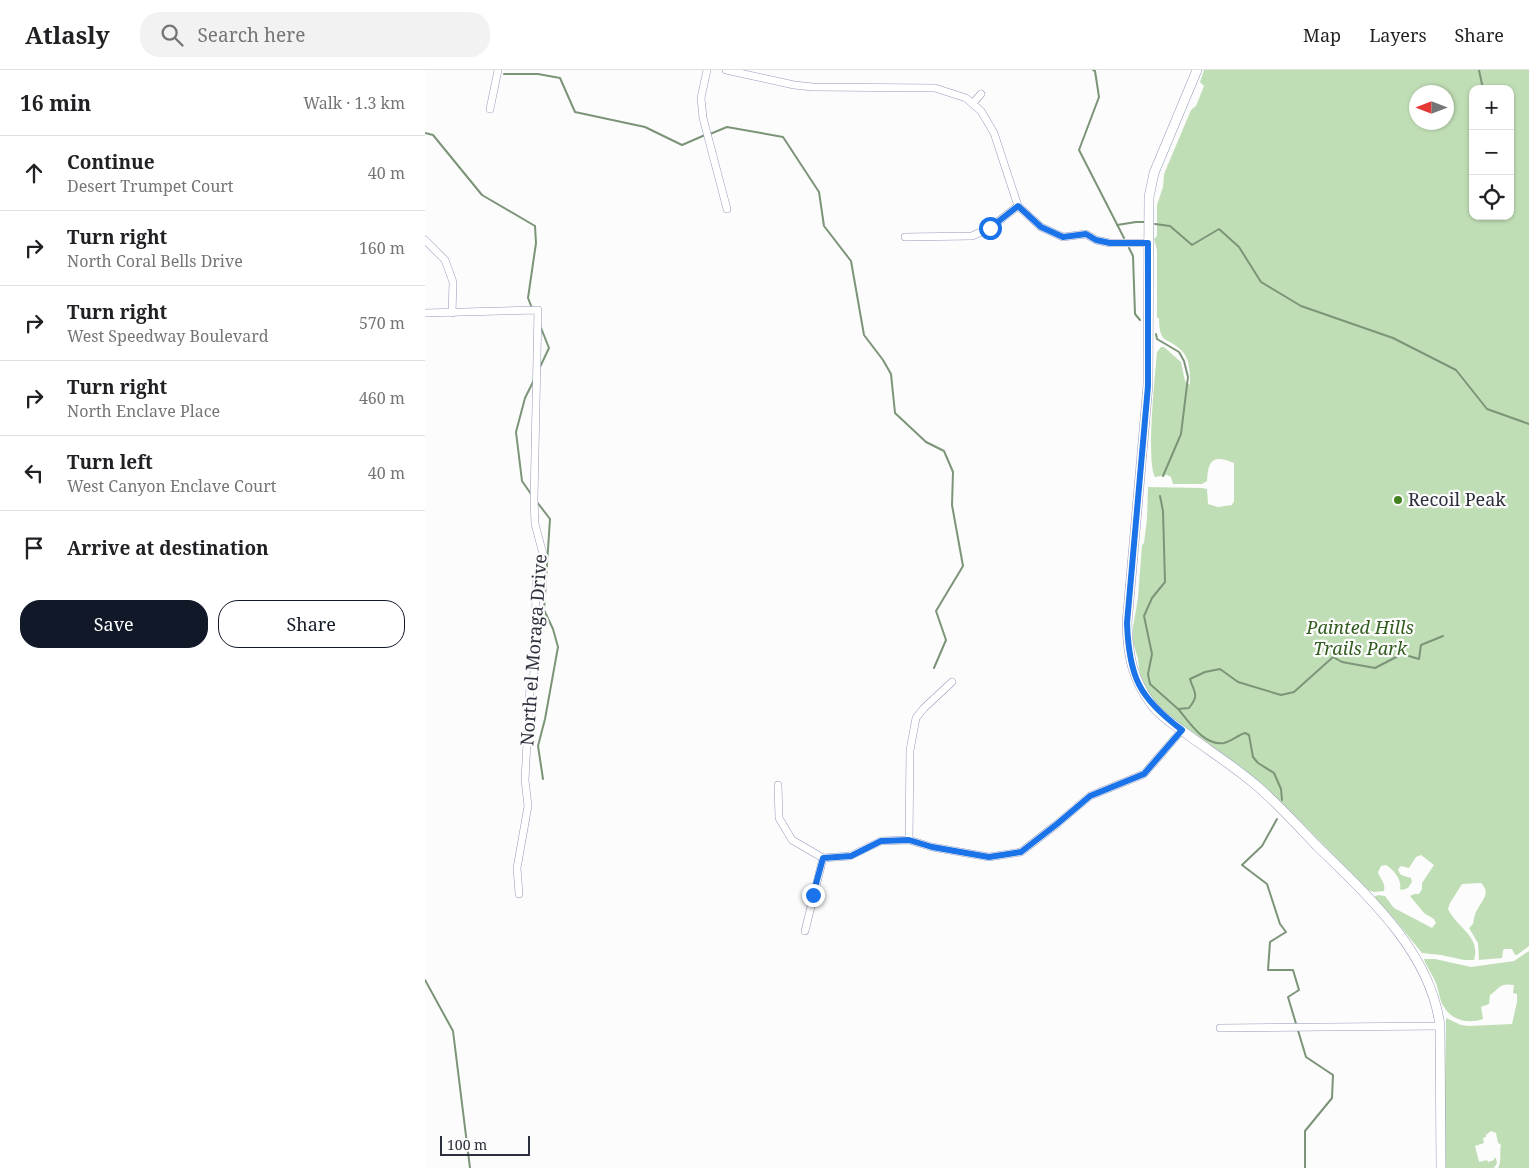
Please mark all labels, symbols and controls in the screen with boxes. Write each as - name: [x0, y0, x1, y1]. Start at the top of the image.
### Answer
- search box: [140, 12, 490, 57]
- text: Atlasly: [25, 18, 110, 51]
- icon: search: [158, 21, 186, 49]
- text: Search here: [198, 22, 305, 48]
- text: Map: [1303, 23, 1341, 47]
- text: Layers: [1369, 23, 1427, 47]
- text: Share: [1455, 23, 1504, 47]
- north arrow: [1409, 85, 1454, 130]
- map controls: [1469, 85, 1514, 220]
- button: +: [1469, 85, 1514, 130]
- text: 16 min: [20, 89, 91, 117]
- text: Walk · 1.3 km: [303, 92, 405, 114]
- button: −: [1469, 130, 1514, 175]
- text: Continue: [67, 149, 155, 175]
- icon: ahead: [20, 159, 48, 187]
- text: 40 m: [368, 162, 405, 184]
- text: Desert Trumpet Court: [67, 175, 233, 197]
- button: locate: [1469, 175, 1514, 220]
- route start: [979, 217, 1002, 240]
- text: Turn right: [67, 224, 167, 250]
- icon: right: [20, 234, 48, 262]
- text: 160 m: [359, 237, 405, 259]
- text: North Coral Bells Drive: [67, 250, 243, 272]
- text: Turn right: [67, 299, 167, 325]
- icon: right: [20, 309, 48, 337]
- text: 570 m: [359, 312, 405, 334]
- text: West Speedway Boulevard: [67, 325, 269, 347]
- text: Turn right: [67, 374, 167, 400]
- icon: right: [20, 384, 48, 412]
- text: 460 m: [359, 387, 405, 409]
- text: North Enclave Place: [67, 400, 220, 422]
- text: Turn left: [67, 449, 153, 475]
- icon: left: [20, 459, 48, 487]
- text: 40 m: [368, 462, 405, 484]
- text: West Canyon Enclave Court: [67, 475, 276, 497]
- place label: Recoil Peak: [1408, 487, 1506, 511]
- marker: Recoil Peak: [1392, 494, 1404, 506]
- icon: arrive: [20, 534, 48, 562]
- text: Arrive at destination: [67, 535, 269, 561]
- street label: North el Moraga Drive: [514, 553, 552, 747]
- button: Save: [20, 600, 208, 648]
- button: Share: [218, 600, 405, 648]
- park label: Painted Hills Trails Park: [1305, 615, 1414, 660]
- route end: [802, 884, 825, 907]
- scale bar: [440, 1133, 530, 1156]
- text: 100 m: [447, 1135, 487, 1154]

